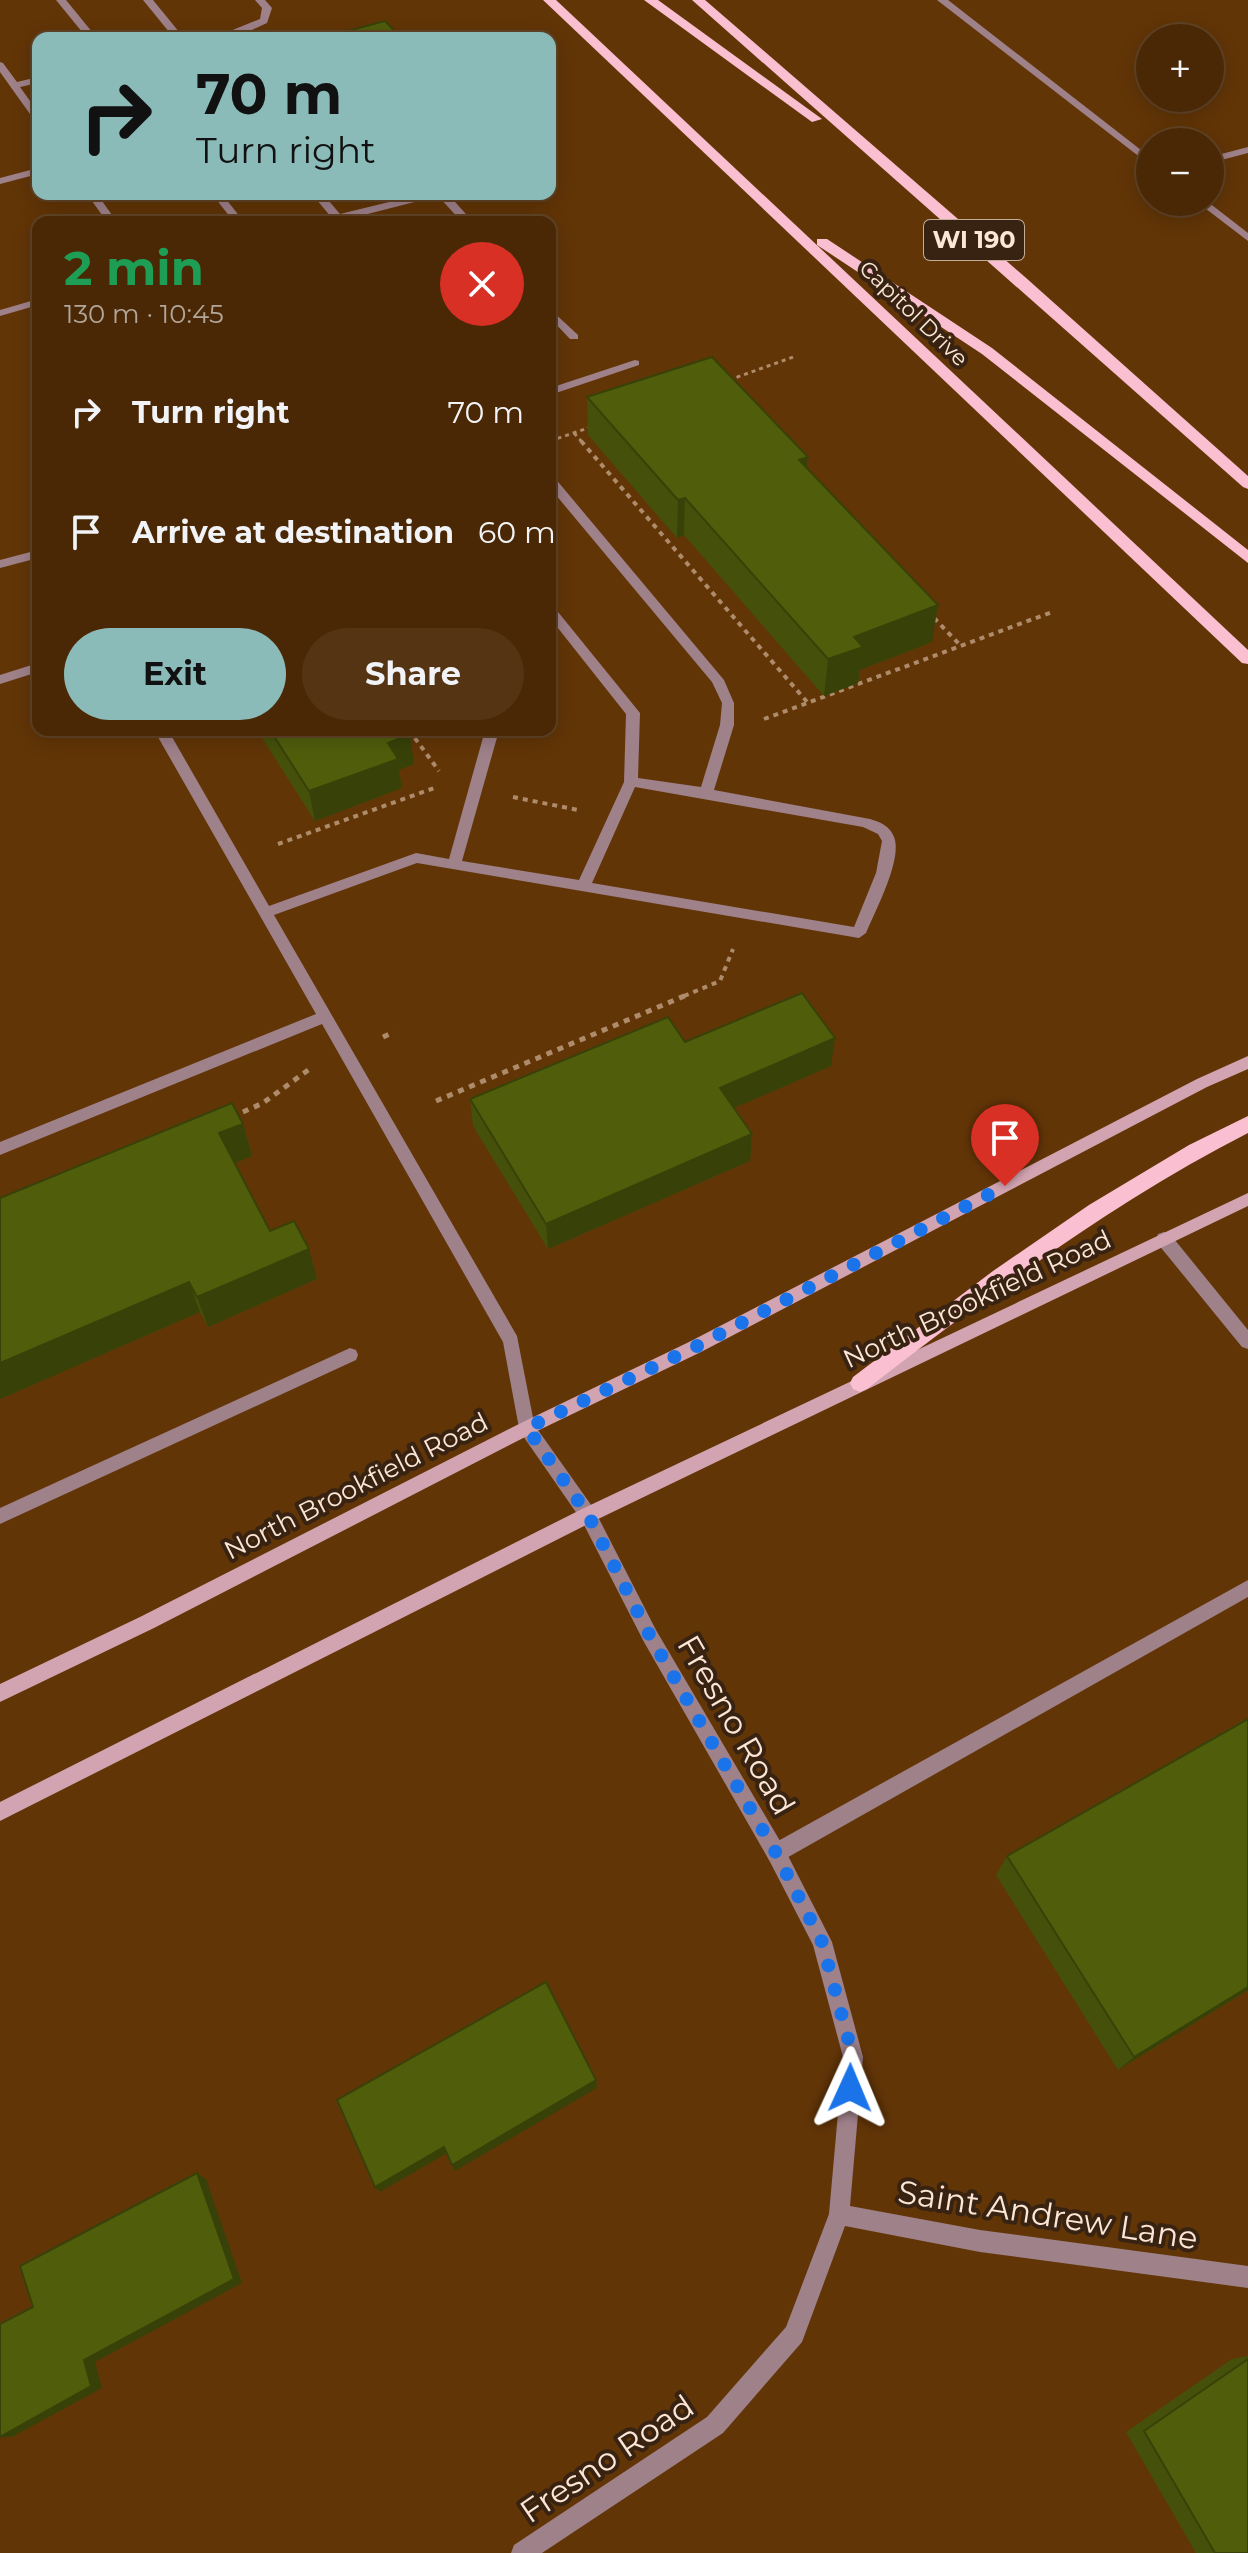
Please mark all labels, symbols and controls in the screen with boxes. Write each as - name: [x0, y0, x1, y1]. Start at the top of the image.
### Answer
- map controls: [1136, 24, 1224, 216]
- button: +: [1136, 24, 1224, 112]
- text: 70 m: [196, 60, 342, 128]
- icon: right: [64, 64, 168, 168]
- text: Turn right: [196, 128, 376, 172]
- button: −: [1136, 128, 1224, 216]
- road number: WI 190: [924, 220, 1024, 260]
- text: 2 min: [64, 239, 204, 297]
- button: close: [440, 242, 524, 326]
- street label: Capitol Drive: [854, 255, 974, 372]
- text: 130 m · 10:45: [64, 298, 224, 330]
- icon: right: [64, 390, 108, 434]
- text: Turn right: [132, 394, 289, 431]
- text: 70 m: [447, 394, 524, 431]
- icon: arrive: [64, 510, 108, 554]
- text: Arrive at destination: [132, 514, 454, 551]
- text: 60 m: [478, 514, 556, 551]
- button: Exit: [64, 628, 286, 720]
- button: Share: [302, 628, 524, 720]
- pin: [971, 1104, 1039, 1186]
- icon: arrive: [983, 1116, 1027, 1160]
- street label: North Brookfield Road: [838, 1223, 1116, 1375]
- street label: North Brookfield Road: [219, 1405, 493, 1567]
- street label: Fresno Road: [669, 1628, 804, 1822]
- position arrow: [808, 2046, 892, 2130]
- street label: Saint Andrew Lane: [895, 2172, 1201, 2257]
- street label: Fresno Road: [512, 2386, 701, 2531]

